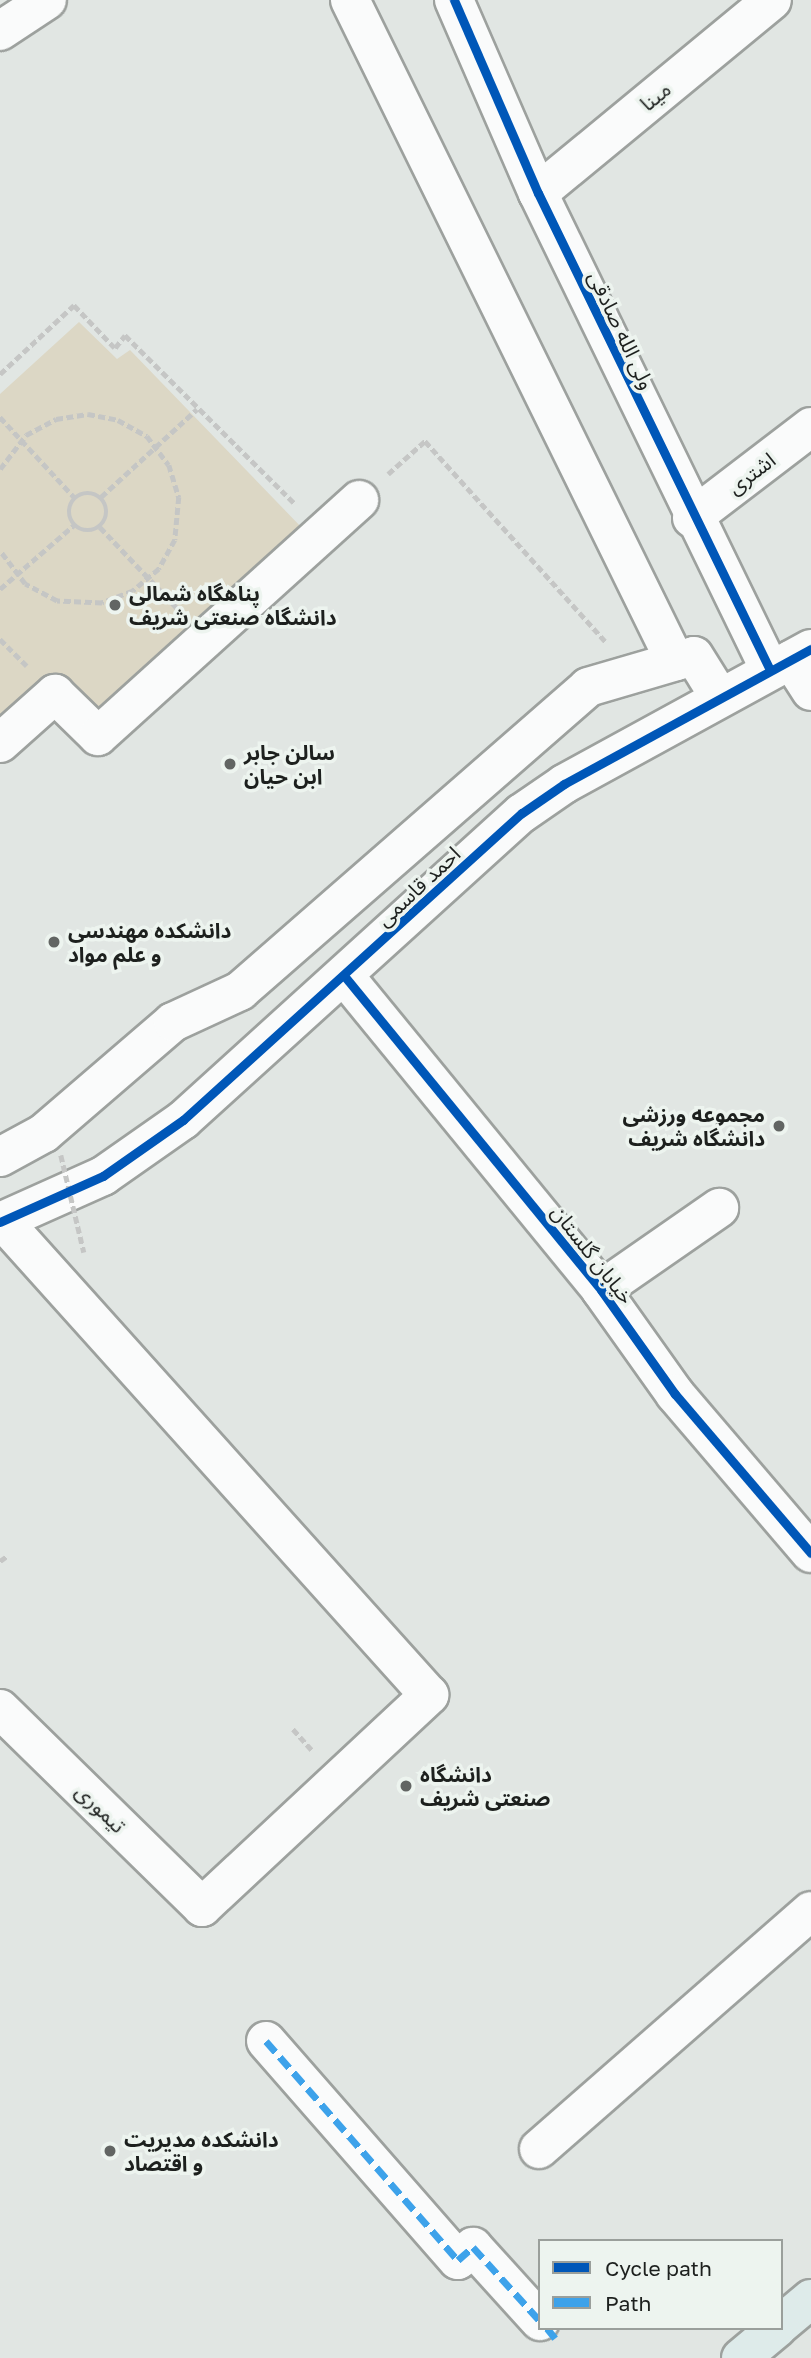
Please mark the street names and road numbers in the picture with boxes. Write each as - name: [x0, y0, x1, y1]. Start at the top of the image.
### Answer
- street label: مینا: [635, 76, 675, 116]
- street label: ولی الله صادقی: [584, 267, 660, 393]
- street label: اشتری: [722, 447, 780, 499]
- street label: احمد قاسمی: [371, 841, 465, 931]
- street label: خیابان گلستان: [546, 1199, 640, 1309]
- street label: تیموری: [71, 1778, 131, 1838]

